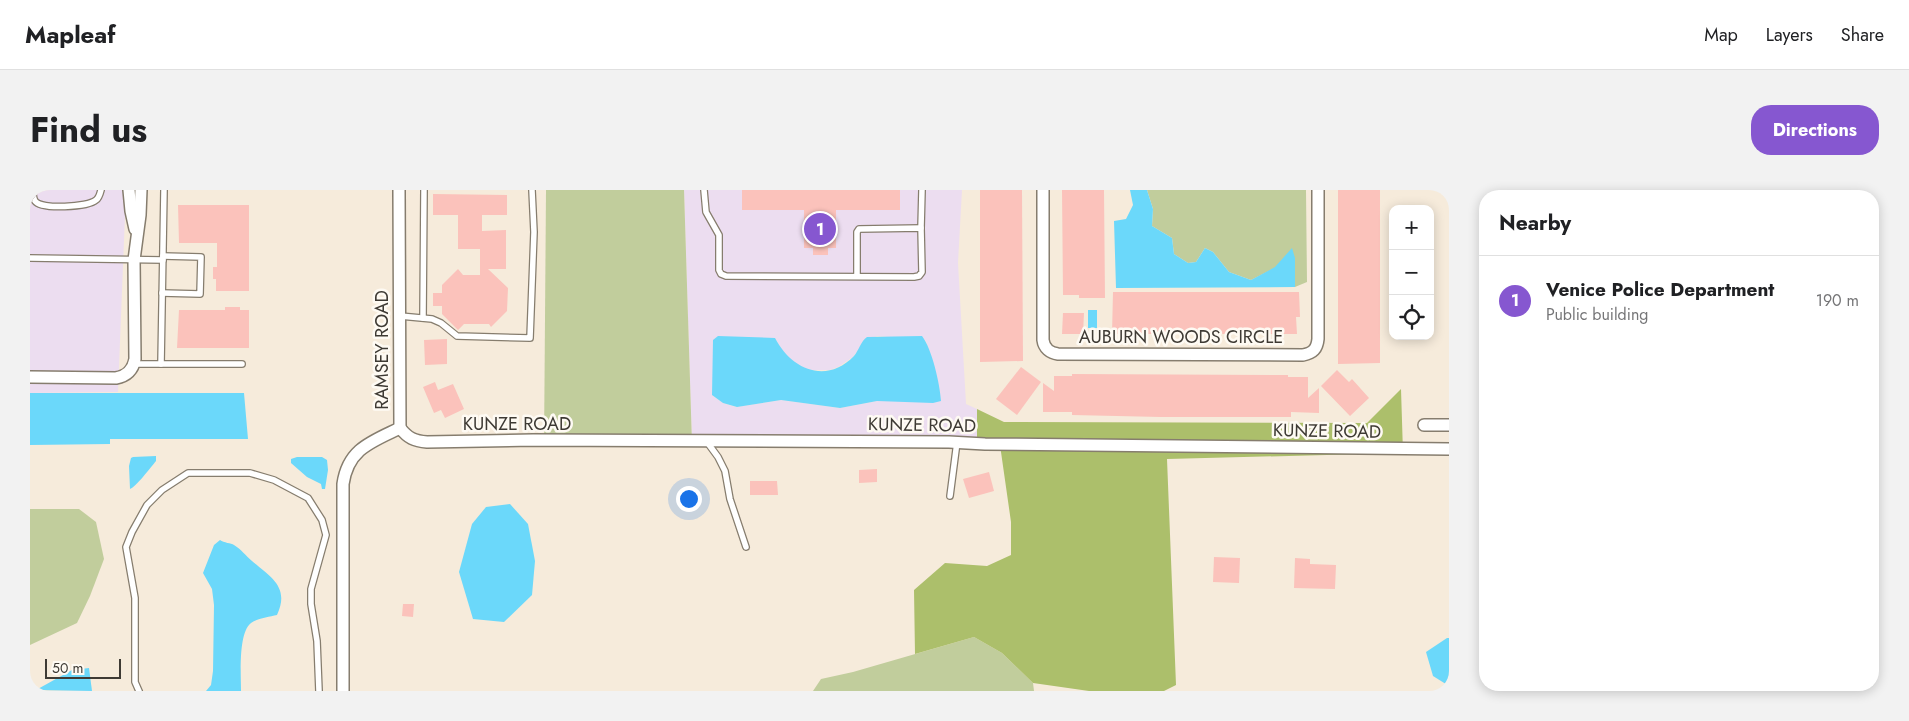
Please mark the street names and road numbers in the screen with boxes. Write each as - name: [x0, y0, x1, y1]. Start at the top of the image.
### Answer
- street label: RAMSEY ROAD: [369, 290, 395, 410]
- street label: AUBURN WOODS CIRCLE: [1079, 324, 1283, 350]
- street label: KUNZE ROAD: [463, 411, 571, 437]
- street label: KUNZE ROAD: [868, 411, 976, 439]
- street label: KUNZE ROAD: [1273, 417, 1381, 445]

